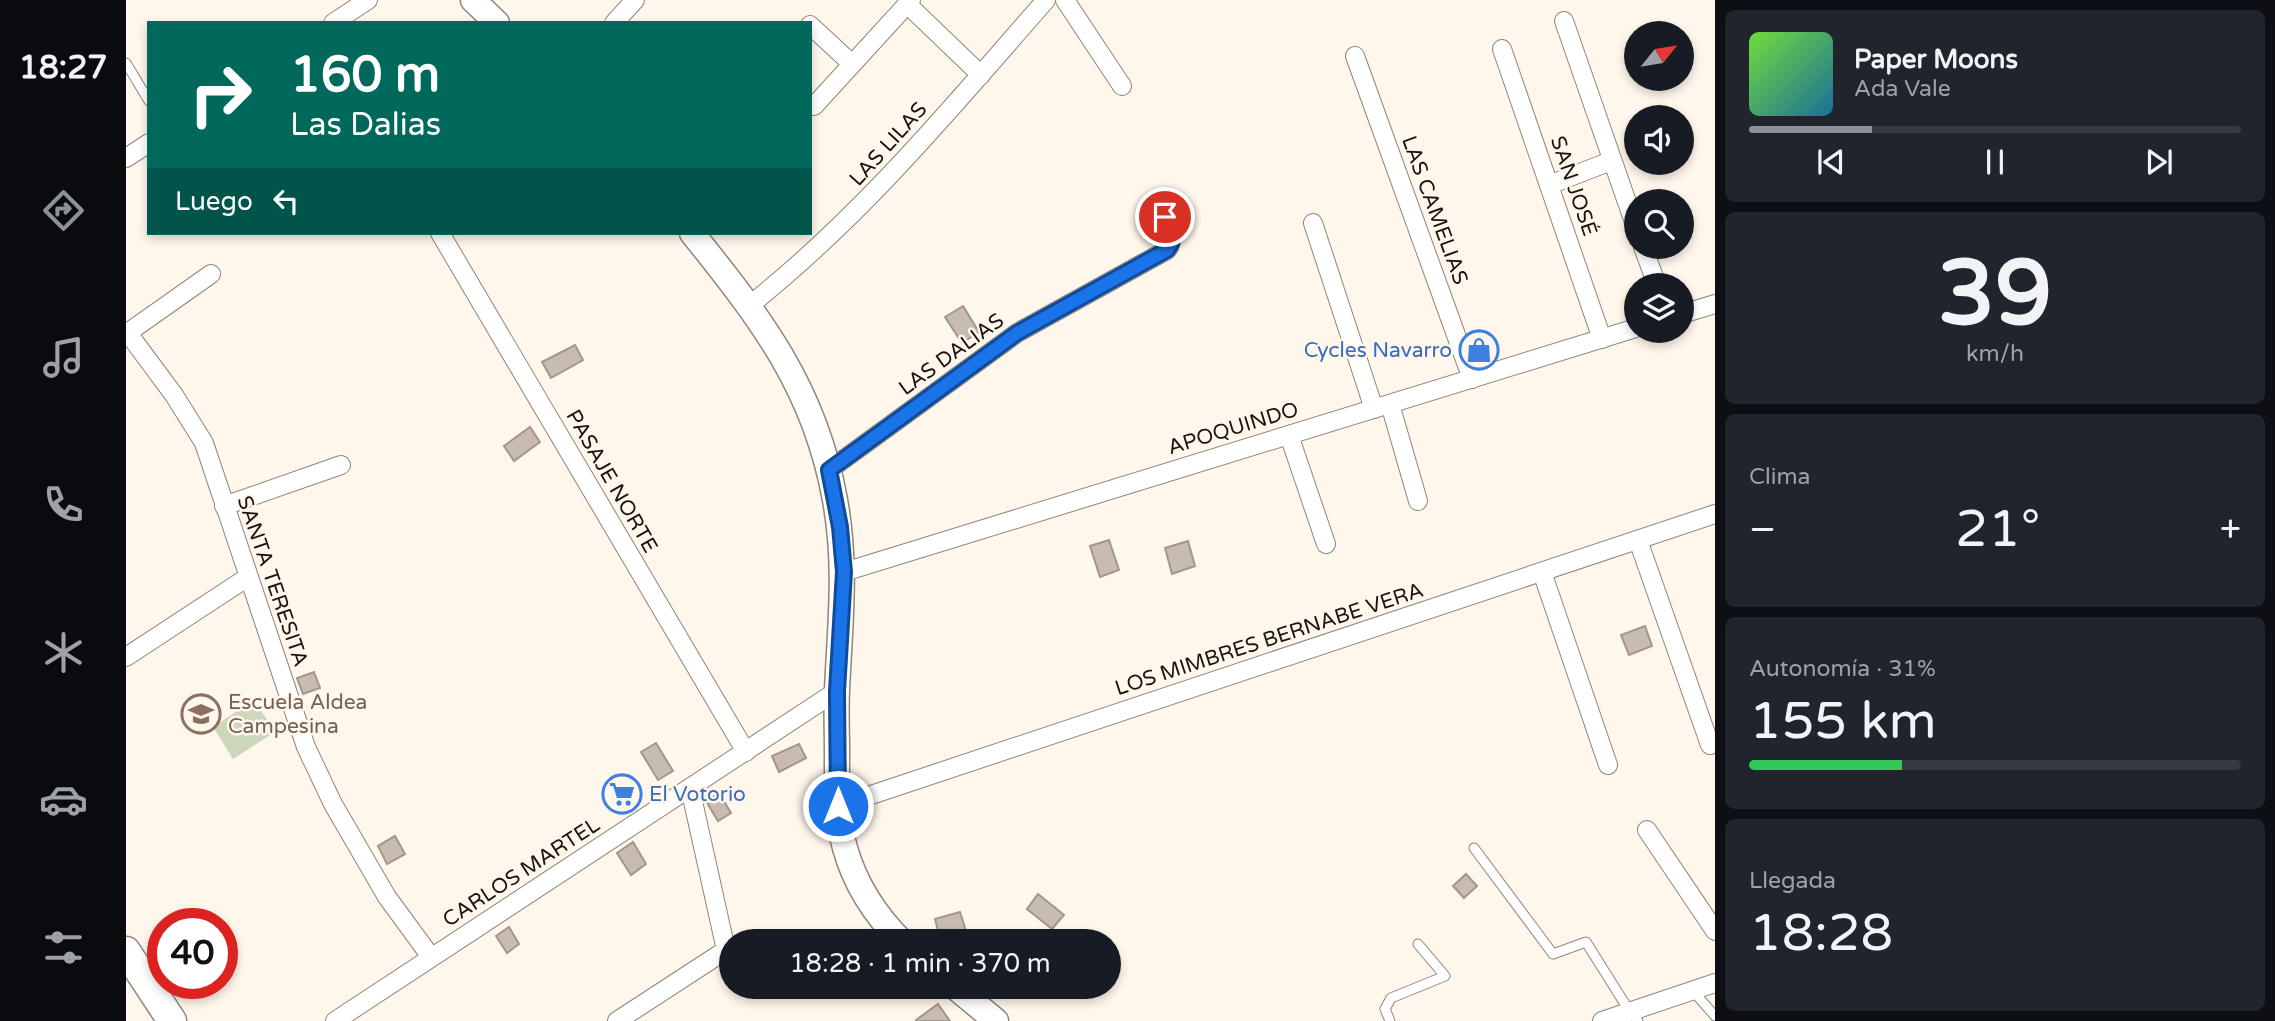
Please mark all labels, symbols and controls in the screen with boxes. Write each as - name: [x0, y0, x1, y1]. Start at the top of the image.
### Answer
- north arrow: [1624, 21, 1694, 91]
- map controls: [1624, 21, 1694, 343]
- text: Paper Moons: [1854, 44, 2018, 75]
- text: 160 m: [290, 46, 440, 105]
- text: 18:27: [19, 49, 107, 87]
- icon: right: [175, 49, 266, 140]
- text: Ada Vale: [1854, 75, 1951, 103]
- street label: LAS LILAS: [844, 97, 933, 191]
- button: sound: [1624, 105, 1694, 175]
- text: Las Dalias: [290, 106, 441, 144]
- street label: LAS CAMELIAS: [1396, 132, 1473, 288]
- street label: SAN JOSÉ: [1545, 133, 1602, 239]
- icon: previous: [1812, 143, 1850, 181]
- icon: pause: [1976, 143, 2014, 181]
- icon: next: [2140, 143, 2178, 181]
- icon: left: [267, 182, 305, 220]
- icon: directions: [39, 186, 88, 235]
- text: Luego: [175, 186, 253, 217]
- pin: [1135, 187, 1195, 247]
- button: search: [1624, 189, 1694, 259]
- icon: arrive: [1146, 198, 1184, 236]
- text: 39: [1938, 239, 2052, 349]
- button: layers: [1624, 273, 1694, 343]
- street label: LAS DALIAS: [894, 308, 1009, 401]
- shop icon: Cycles Navarro: [1458, 329, 1500, 371]
- icon: music: [39, 333, 88, 382]
- place label: Cycles Navarro: [1304, 338, 1452, 363]
- text: km/h: [1966, 340, 2024, 368]
- street label: APOQUINDO: [1165, 397, 1302, 460]
- street label: PASAJE NORTE: [560, 405, 663, 557]
- text: Clima: [1749, 463, 1810, 491]
- icon: phone: [39, 480, 88, 529]
- street label: SANTA TERESITA: [232, 493, 313, 670]
- text: 21°: [1955, 498, 2040, 561]
- text: −: [1749, 507, 1776, 553]
- text: +: [2220, 507, 2241, 553]
- street label: LOS MIMBRES BERNABE VERA: [1112, 578, 1427, 701]
- icon: climate: [39, 628, 88, 677]
- text: Autonomía · 31%: [1749, 655, 1936, 683]
- place label: Escuela Aldea Campesina: [228, 690, 367, 739]
- text: 155 km: [1749, 690, 1937, 753]
- school or university icon: Escuela Aldea Campesina: [180, 693, 222, 735]
- position arrow: [801, 769, 875, 843]
- supermarket icon: El Votorio: [601, 773, 643, 815]
- icon: car: [39, 775, 88, 824]
- place label: El Votorio: [649, 782, 746, 807]
- street label: CARLOS MARTEL: [438, 812, 604, 932]
- text: Llegada: [1749, 867, 1836, 895]
- text: 18:28: [1749, 902, 1893, 965]
- speed limit sign: 40: [147, 908, 238, 999]
- icon: filters: [39, 923, 88, 972]
- text: 18:28 · 1 min · 370 m: [789, 948, 1051, 979]

